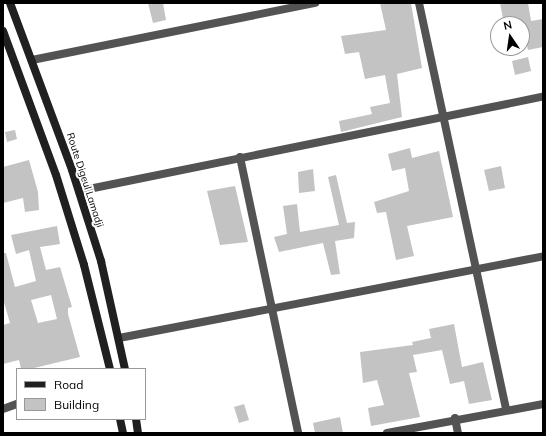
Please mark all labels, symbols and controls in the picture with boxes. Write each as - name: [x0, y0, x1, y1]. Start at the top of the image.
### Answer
- north arrow: [490, 16, 530, 56]
- text: N: [502, 18, 513, 33]
- street label: Route Digeul Lamadji: [64, 131, 106, 229]
- legend: [16, 368, 146, 420]
- text: Road: [54, 377, 83, 392]
- text: Building: [54, 397, 99, 412]

